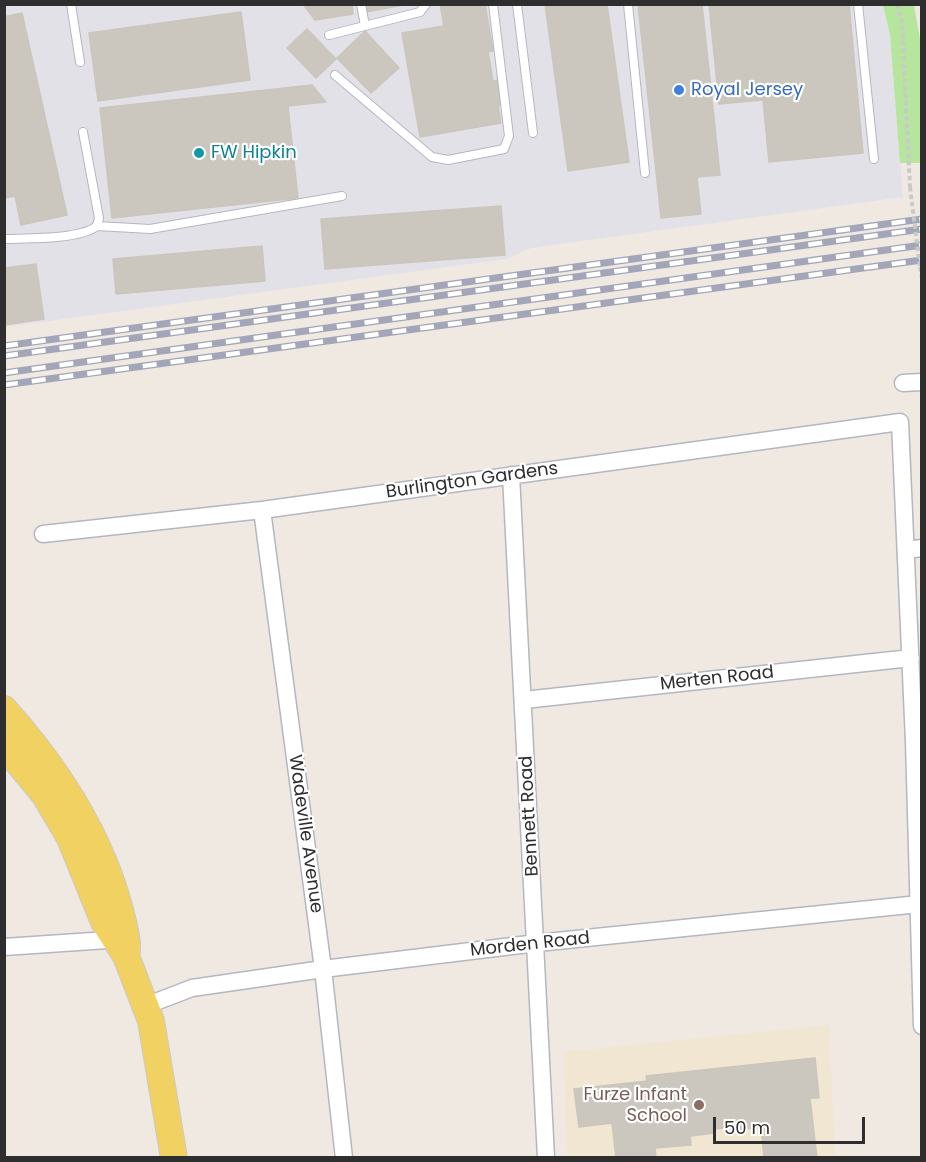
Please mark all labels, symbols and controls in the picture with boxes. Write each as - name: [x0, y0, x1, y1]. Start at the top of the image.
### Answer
- place label: Royal Jersey: [691, 79, 803, 101]
- marker: Royal Jersey: [672, 83, 686, 97]
- place label: FW Hipkin: [211, 142, 297, 164]
- marker: FW Hipkin: [192, 146, 206, 160]
- street label: Burlington Gardens: [385, 458, 559, 504]
- street label: Merten Road: [659, 662, 775, 696]
- street label: Wadeville Avenue: [283, 753, 327, 915]
- street label: Bennett Road: [516, 755, 544, 877]
- street label: Morden Road: [469, 928, 591, 962]
- place label: Furze Infant School: [583, 1084, 687, 1126]
- marker: Furze Infant School: [692, 1098, 706, 1112]
- scale bar: [716, 1105, 868, 1143]
- text: 50 m: [724, 1115, 770, 1140]

